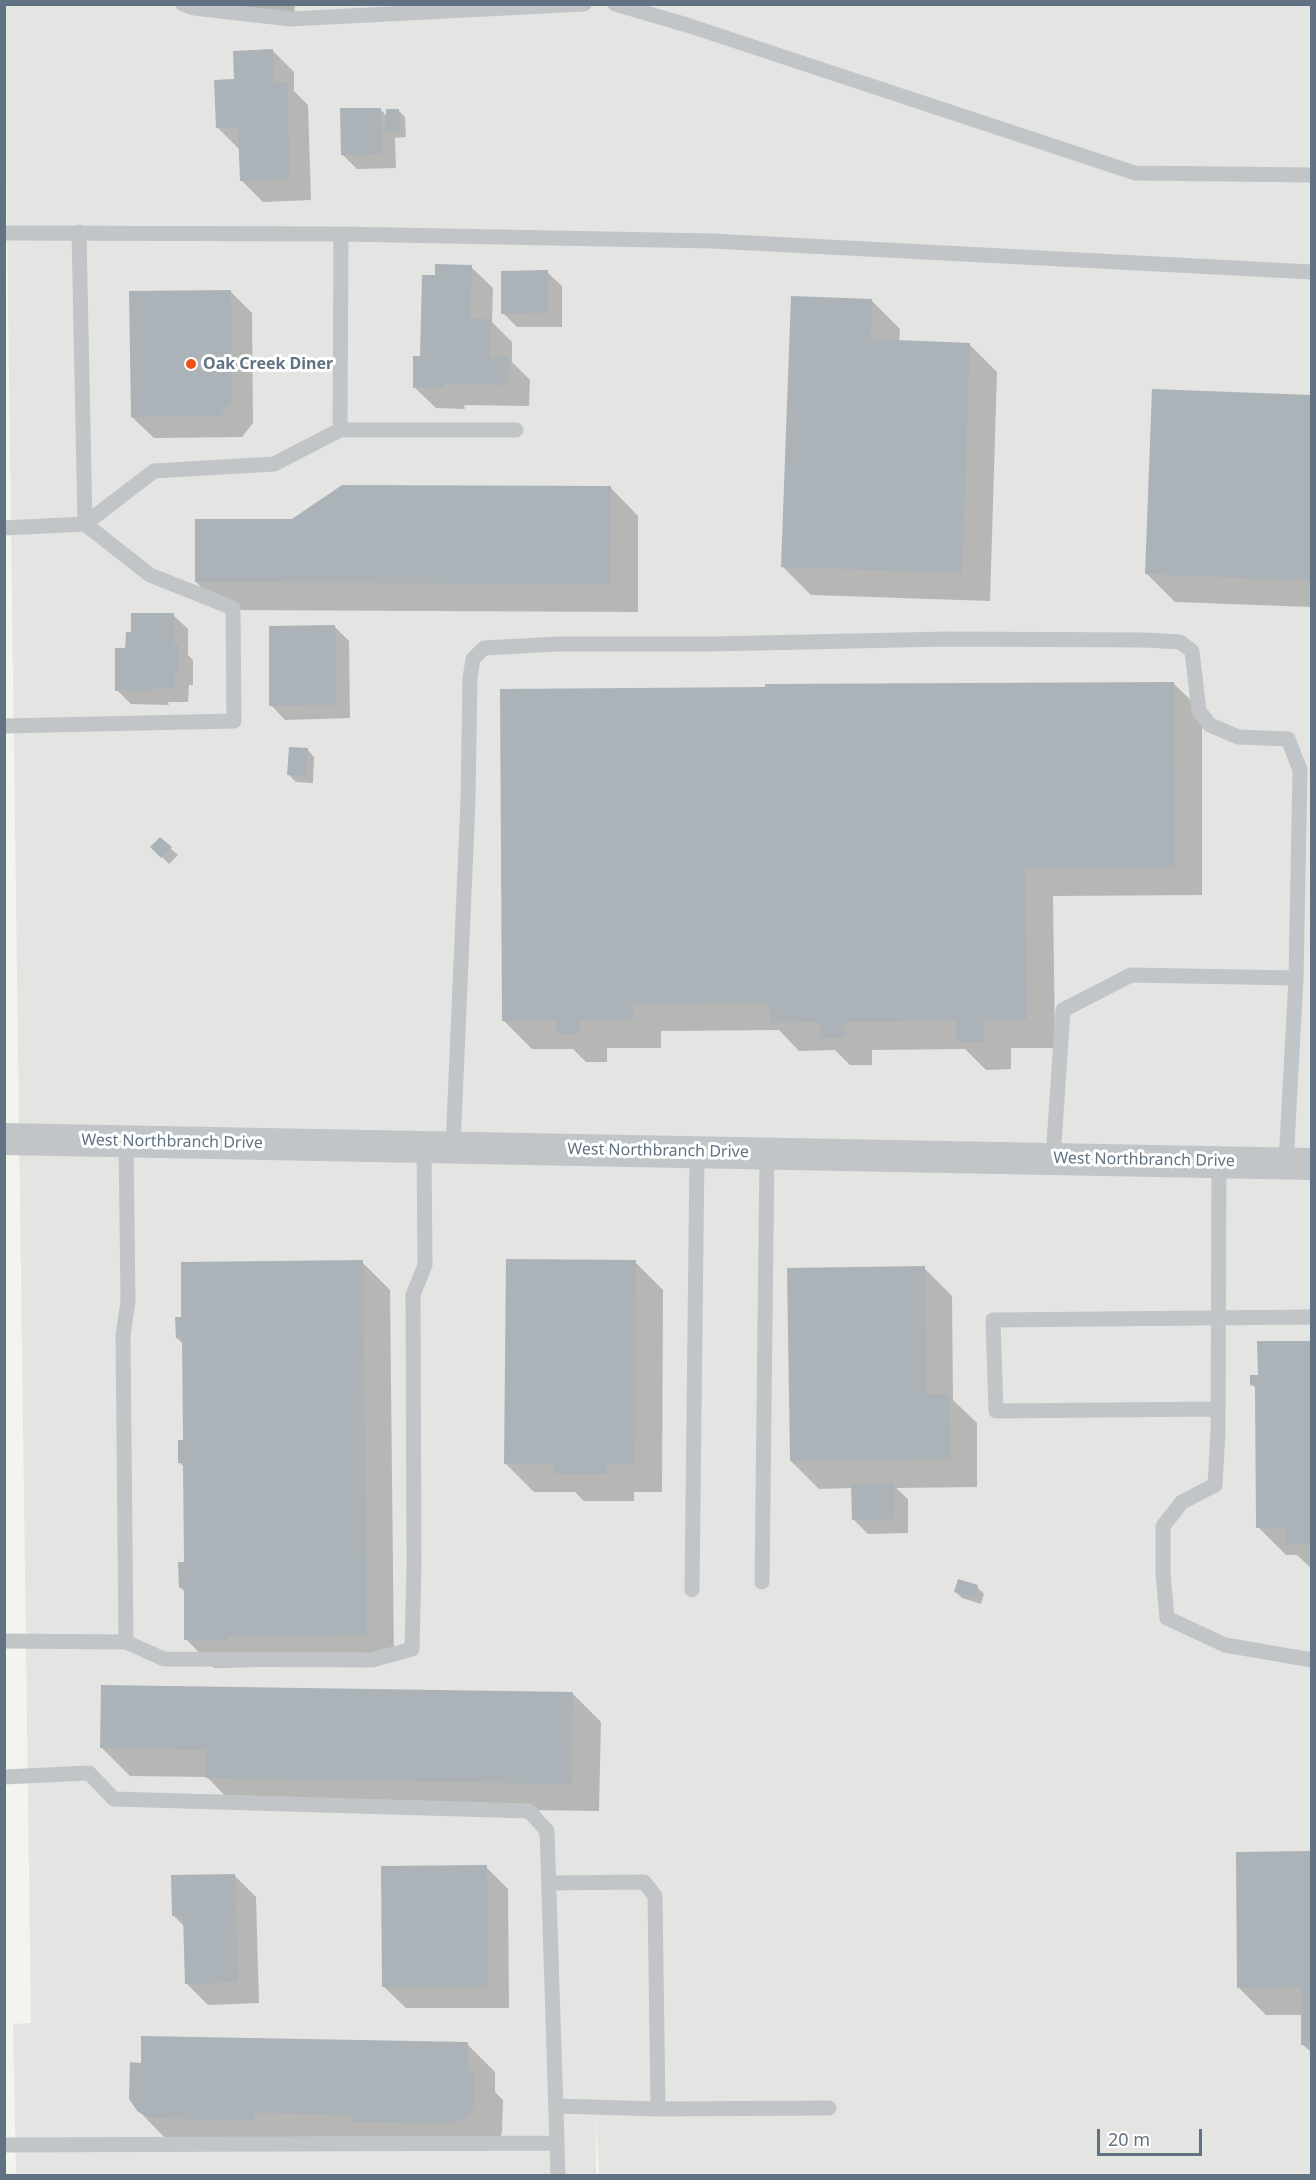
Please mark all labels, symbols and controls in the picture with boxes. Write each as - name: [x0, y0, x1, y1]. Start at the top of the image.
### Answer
- place label: Oak Creek Diner: [203, 354, 333, 374]
- marker: Oak Creek Diner: [184, 357, 198, 371]
- street label: West Northbranch Drive: [81, 1131, 263, 1153]
- street label: West Northbranch Drive: [567, 1140, 749, 1162]
- street label: West Northbranch Drive: [1053, 1149, 1235, 1171]
- scale bar: [1100, 2117, 1205, 2155]
- text: 20 m: [1108, 2127, 1150, 2151]

